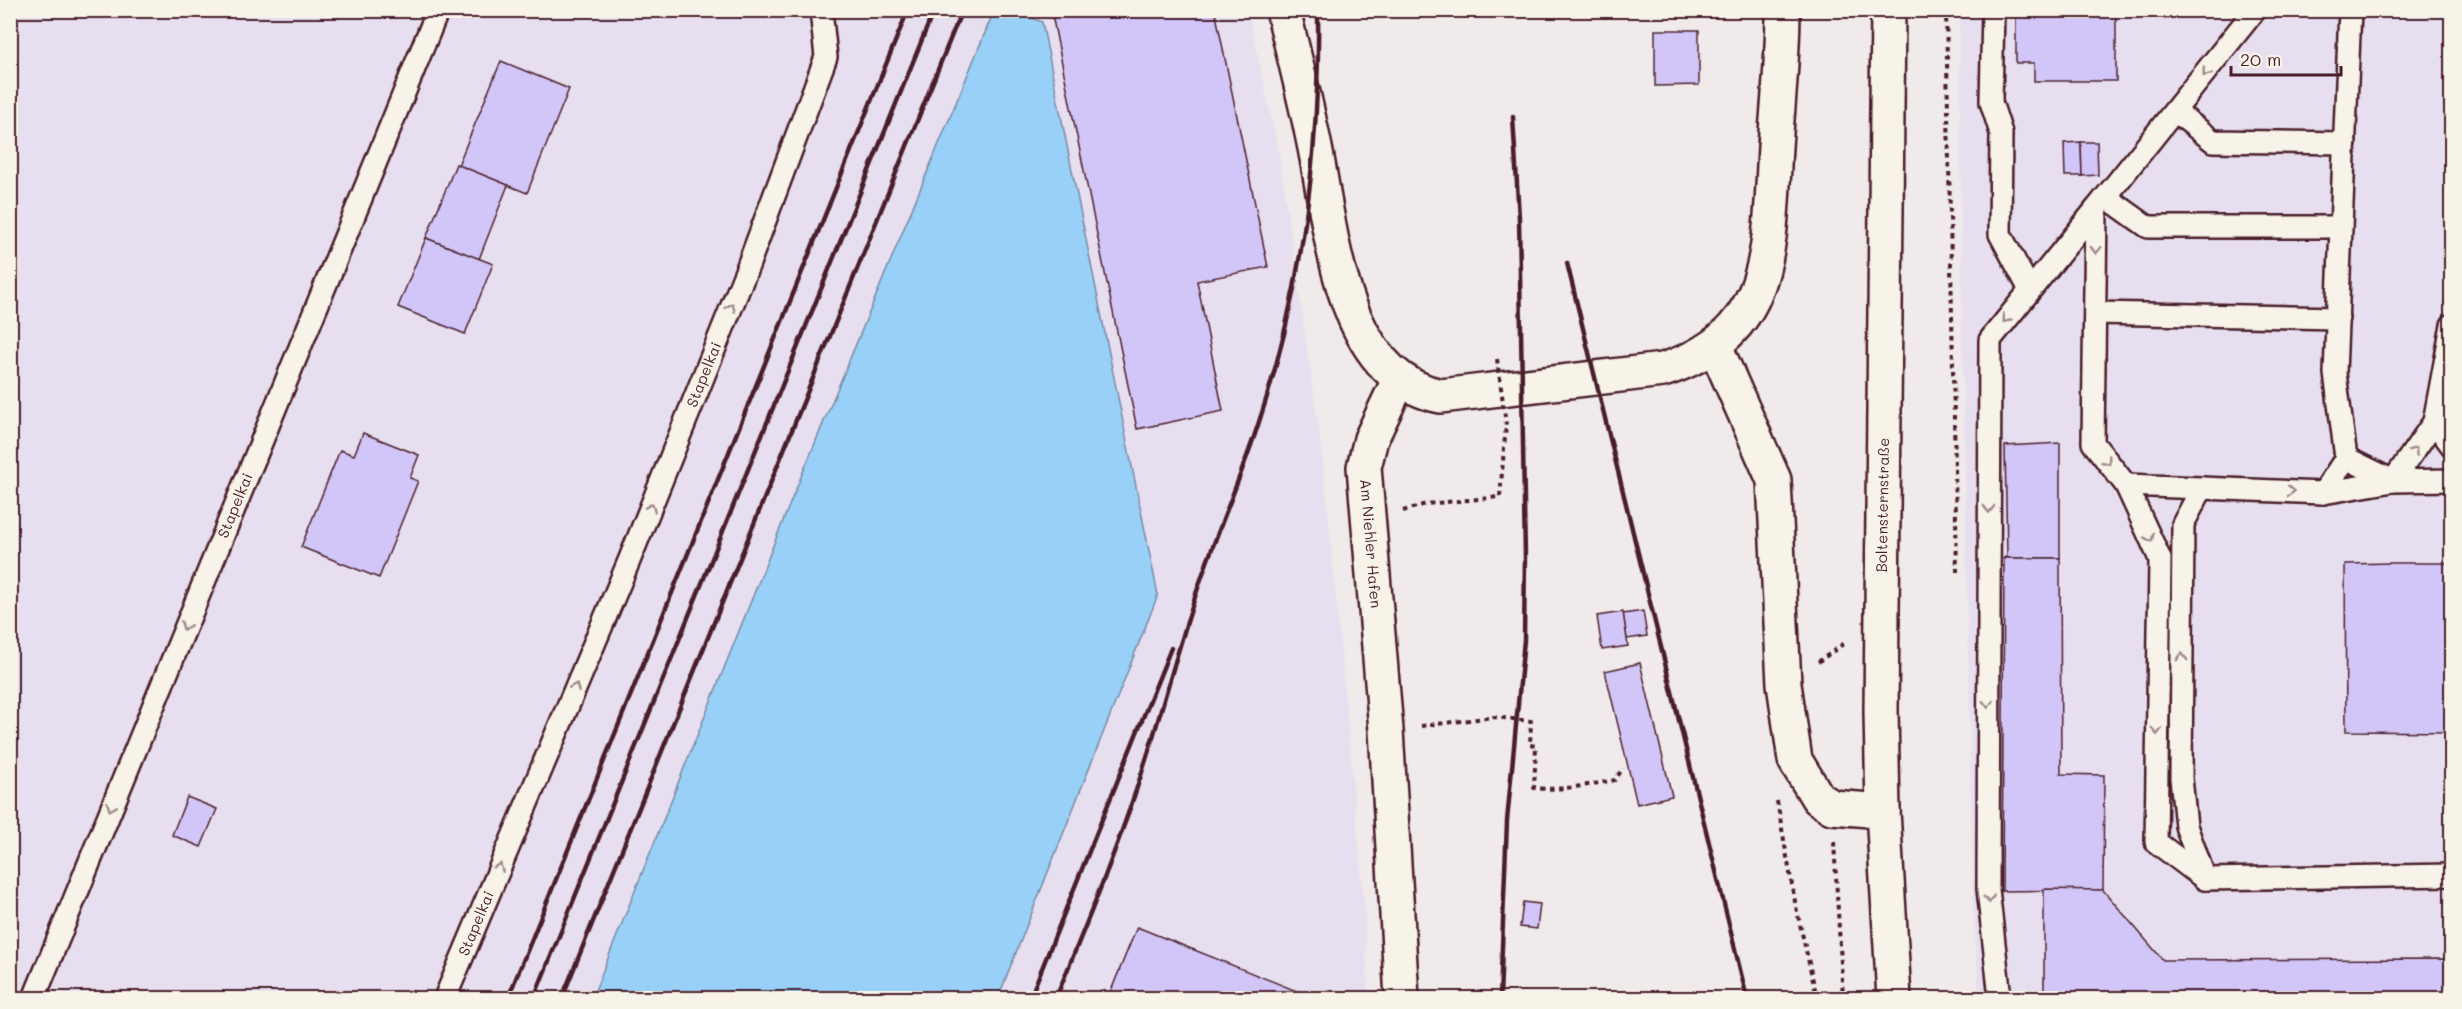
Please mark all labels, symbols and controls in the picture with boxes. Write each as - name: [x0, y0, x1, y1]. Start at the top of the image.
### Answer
- scale bar: [2231, 39, 2340, 77]
- text: 20 m: [2240, 47, 2281, 71]
- one-way arrow: [2202, 66, 2213, 77]
- one-way arrow: [2090, 246, 2102, 255]
- one-way arrow: [724, 302, 736, 313]
- one-way arrow: [2003, 313, 2014, 324]
- street label: Stapelkai: [681, 339, 725, 410]
- street label: Boltensternstraße: [1871, 437, 1893, 573]
- one-way arrow: [2407, 447, 2418, 458]
- one-way arrow: [2100, 455, 2111, 466]
- street label: Stapelkai: [212, 470, 257, 541]
- street label: Am Niehler Hafen: [1356, 478, 1387, 609]
- one-way arrow: [2286, 485, 2295, 498]
- one-way arrow: [643, 503, 656, 513]
- one-way arrow: [1983, 504, 1995, 513]
- one-way arrow: [2143, 531, 2155, 542]
- one-way arrow: [180, 620, 192, 631]
- one-way arrow: [2176, 652, 2188, 661]
- one-way arrow: [568, 683, 580, 694]
- one-way arrow: [1982, 699, 1994, 708]
- one-way arrow: [2151, 726, 2163, 735]
- one-way arrow: [106, 801, 118, 812]
- one-way arrow: [492, 862, 504, 873]
- street label: Stapelkai: [453, 887, 498, 958]
- one-way arrow: [1982, 894, 1995, 903]

